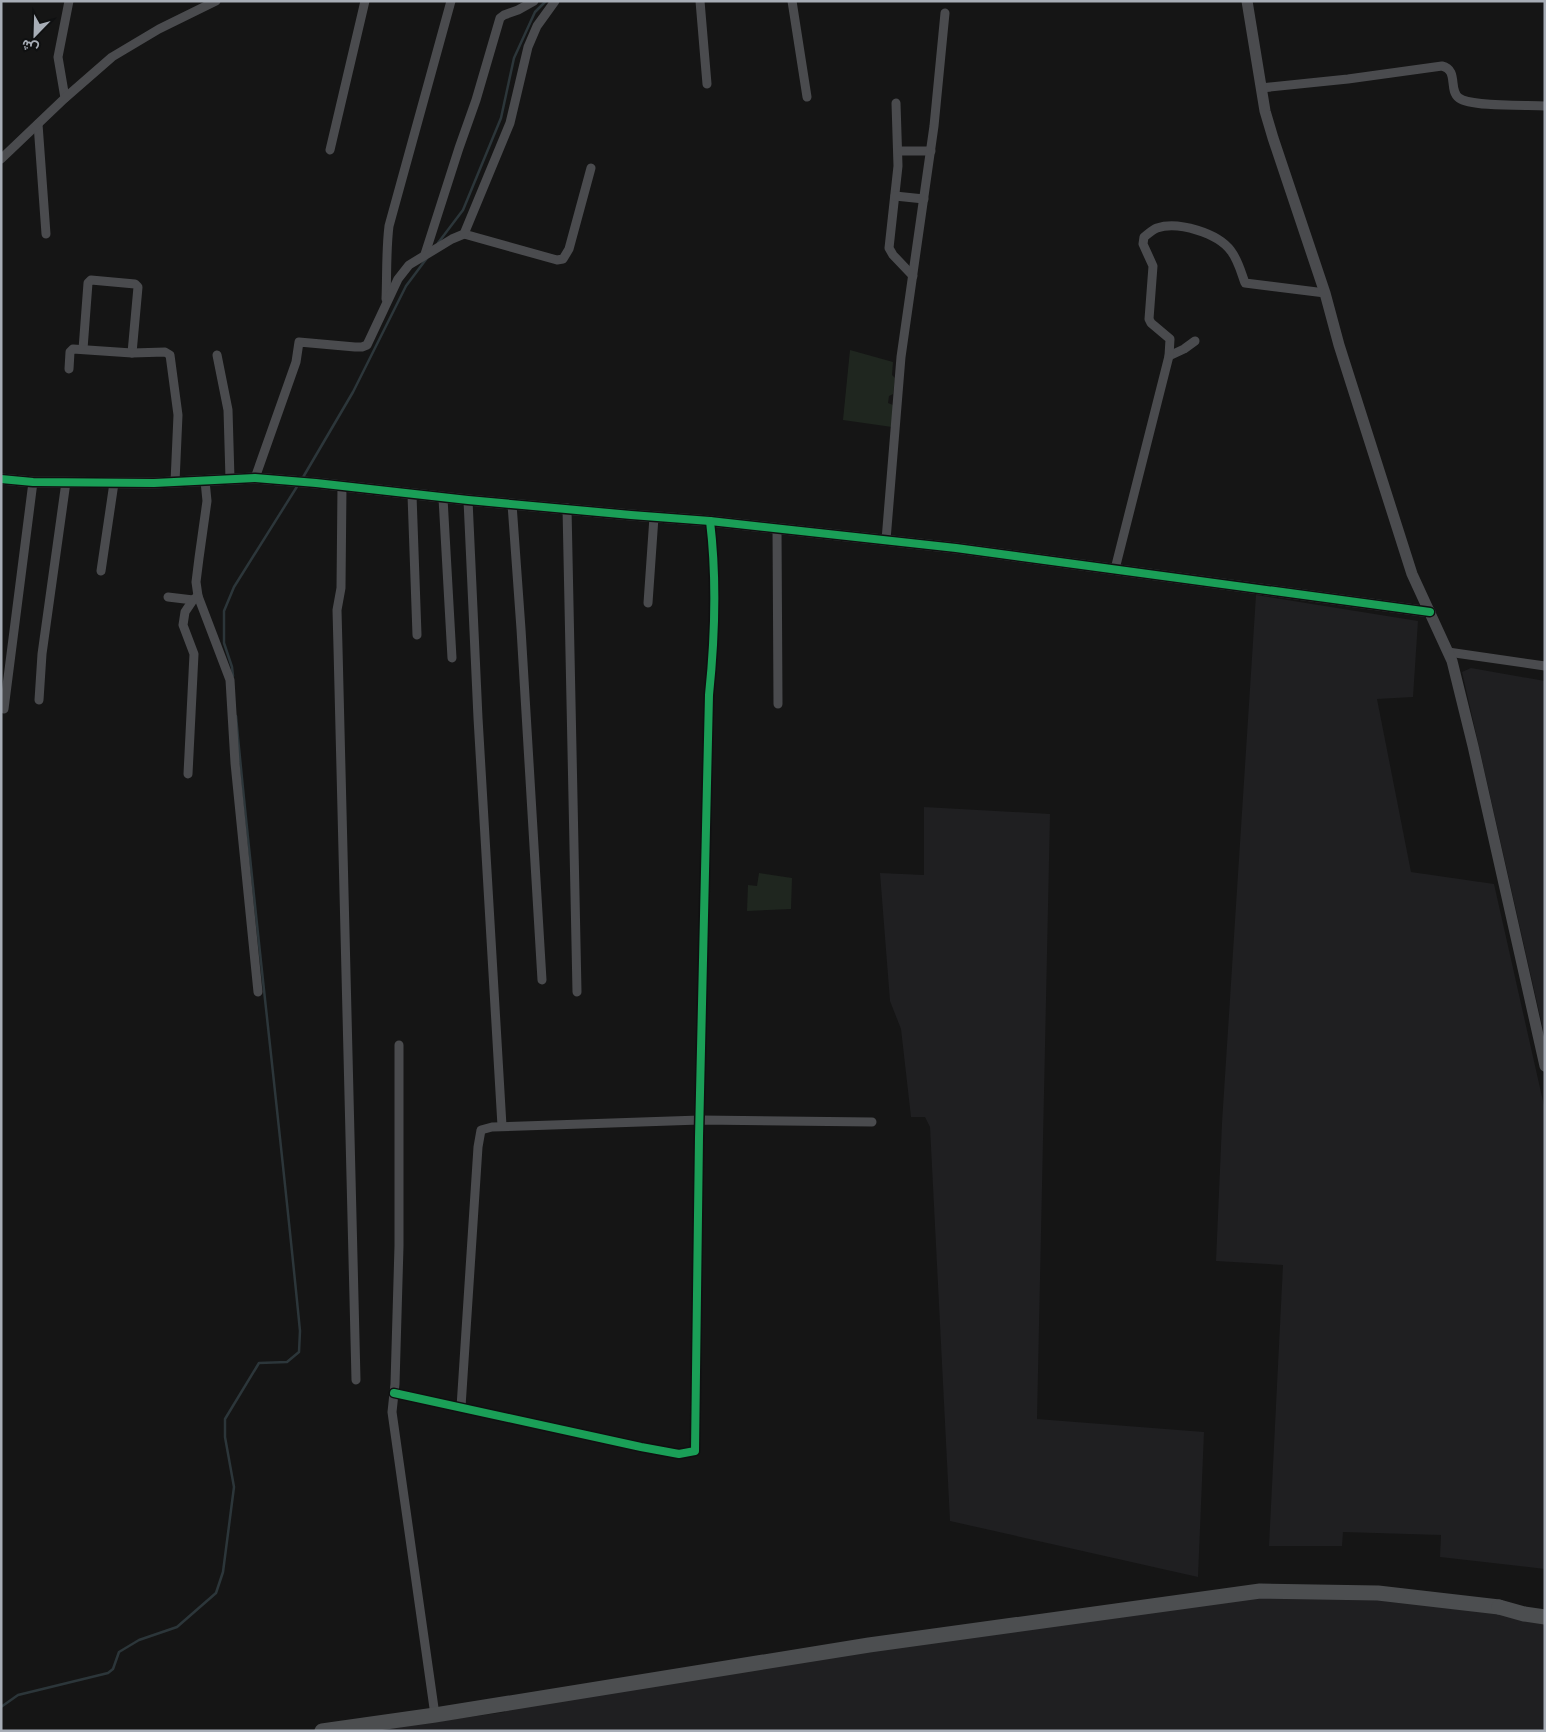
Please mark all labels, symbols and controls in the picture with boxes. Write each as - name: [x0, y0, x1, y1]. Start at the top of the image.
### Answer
- north arrow: [10, 10, 60, 60]
- text: ش: [19, 35, 41, 58]

